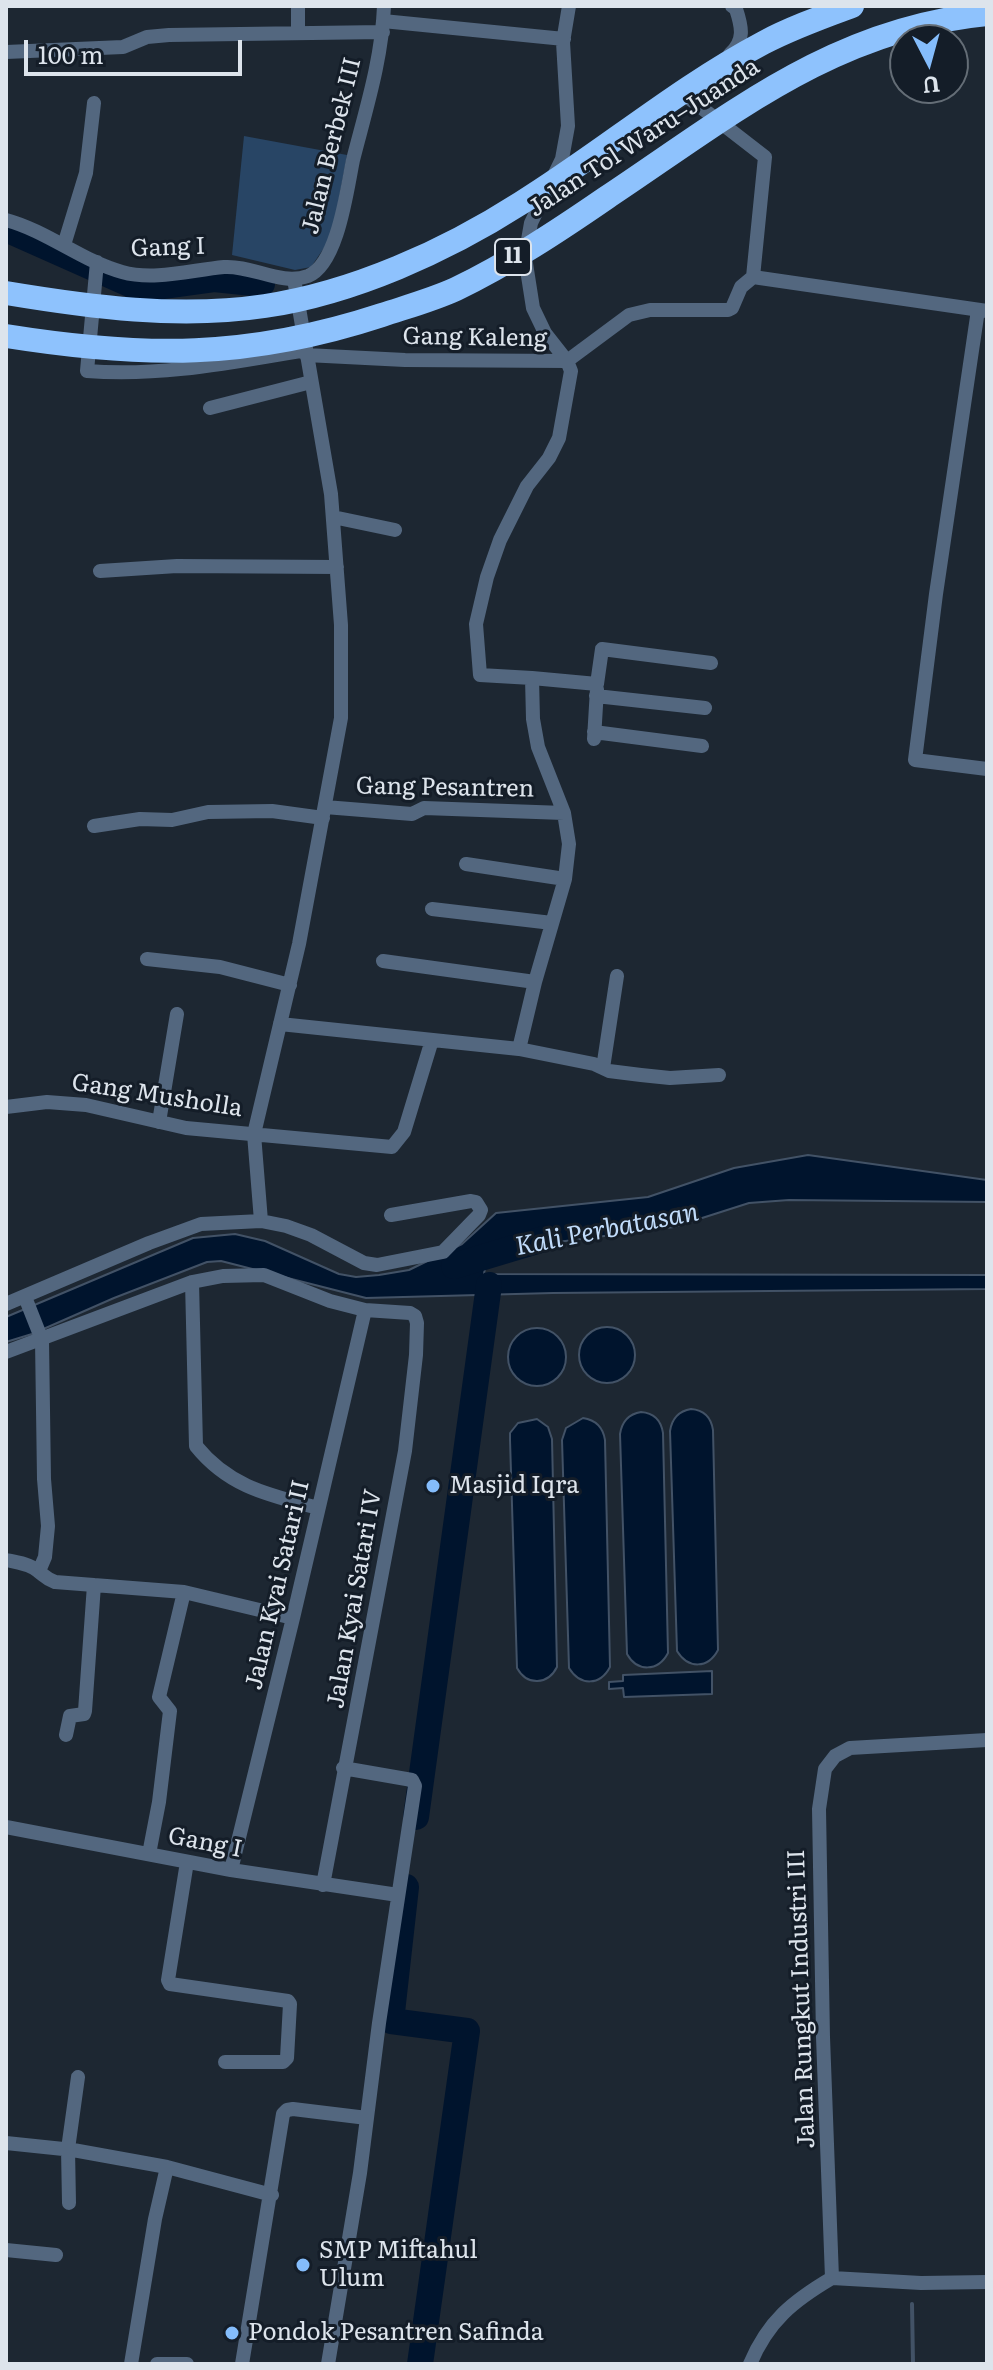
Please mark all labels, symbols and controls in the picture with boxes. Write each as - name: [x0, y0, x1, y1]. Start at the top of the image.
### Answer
- scale bar: [28, 24, 246, 74]
- north arrow: [889, 24, 969, 104]
- text: 100 m: [38, 36, 104, 71]
- street label: Jalan Tol Waru–Juanda: [523, 52, 765, 224]
- street label: Jalan Berbek III: [296, 55, 368, 237]
- text: U: [921, 69, 942, 104]
- street label: Gang I: [130, 232, 206, 264]
- road number: 11: [495, 239, 531, 275]
- street label: Gang Kaleng: [402, 322, 548, 354]
- street label: Gang Pesantren: [356, 772, 534, 804]
- street label: Gang Musholla: [70, 1068, 244, 1124]
- water label: Kali Perbatasan: [513, 1197, 701, 1263]
- place label: Masjid Iqra: [449, 1472, 579, 1500]
- street label: Jalan Kyai Satari II: [240, 1477, 316, 1693]
- marker: Masjid Iqra: [424, 1477, 442, 1495]
- street label: Jalan Kyai Satari IV: [322, 1487, 388, 1711]
- street label: Gang I: [166, 1822, 244, 1864]
- street label: Jalan Rungkut Industri III: [782, 1849, 822, 2149]
- place label: SMP Miftahul Ulum: [319, 2237, 477, 2293]
- marker: SMP Miftahul Ulum: [294, 2256, 312, 2274]
- place label: Pondok Pesantren Safinda: [248, 2319, 544, 2347]
- marker: Pondok Pesantren Safinda: [223, 2324, 241, 2342]

